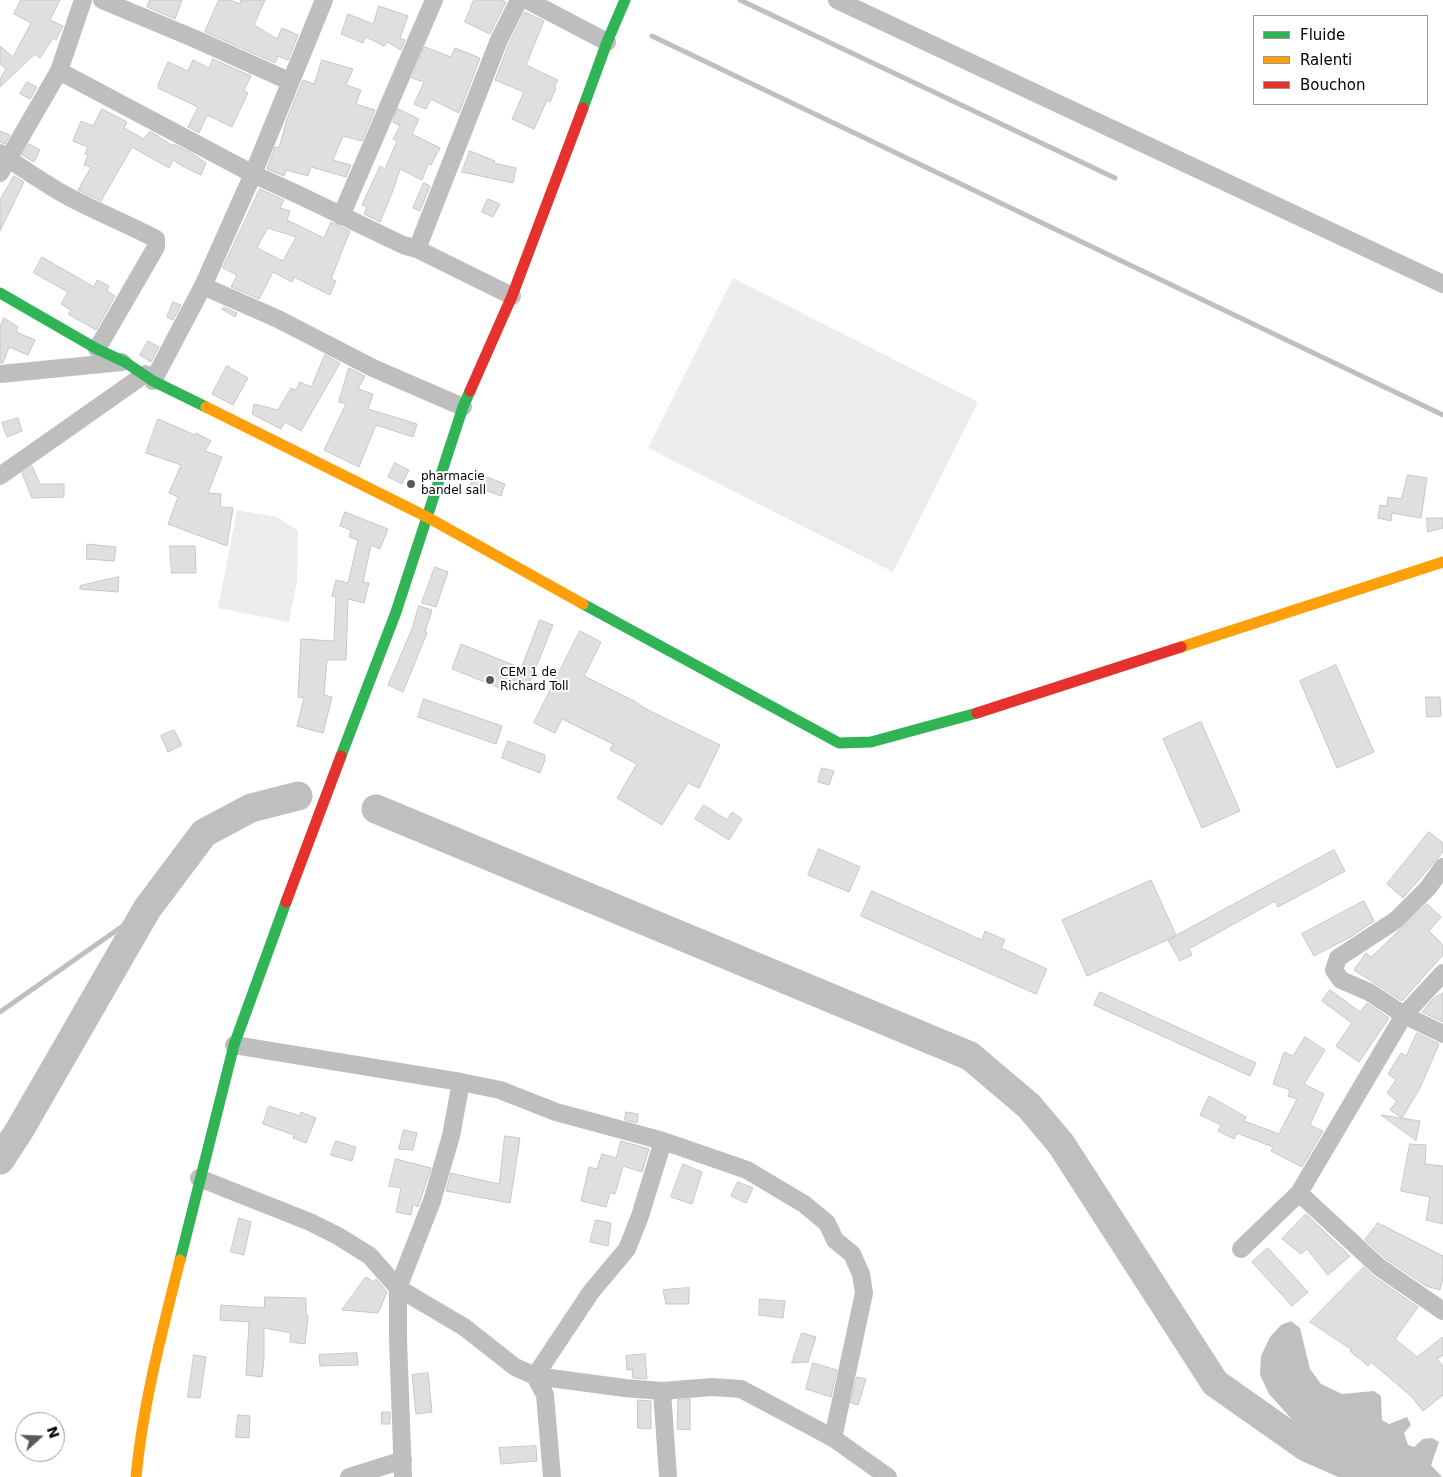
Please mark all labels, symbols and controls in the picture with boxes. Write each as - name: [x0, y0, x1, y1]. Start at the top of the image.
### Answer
- legend: [1253, 15, 1428, 105]
- text: Fluide: [1300, 26, 1345, 44]
- text: Ralenti: [1300, 51, 1352, 69]
- text: Bouchon: [1300, 76, 1365, 94]
- place label: pharmacie bandel sall: [421, 470, 486, 498]
- marker: pharmacie bandel sall: [405, 478, 417, 490]
- place label: CEM 1 de Richard Toll: [500, 666, 569, 694]
- marker: CEM 1 de Richard Toll: [484, 674, 496, 686]
- north arrow: [15, 1412, 65, 1462]
- text: N: [44, 1424, 63, 1440]

